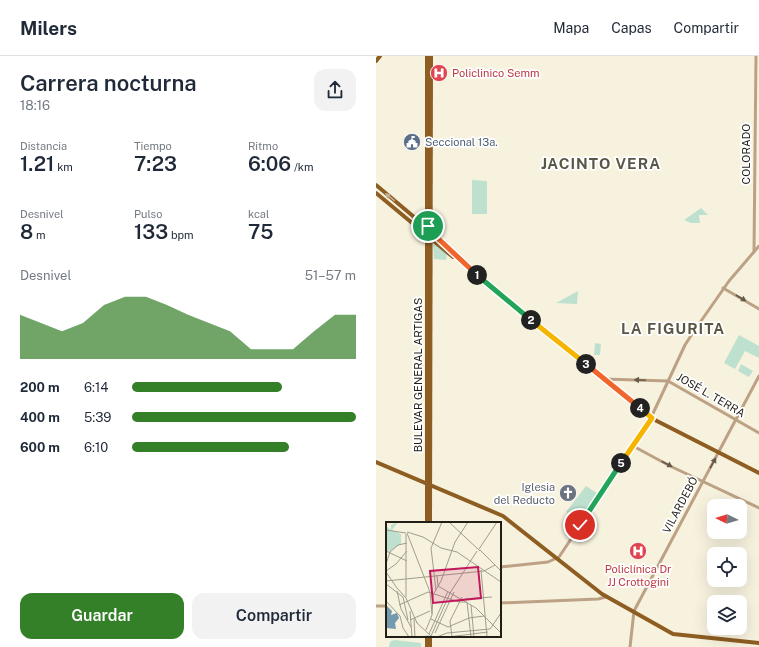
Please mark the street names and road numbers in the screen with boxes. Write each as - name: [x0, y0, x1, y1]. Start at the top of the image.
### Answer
- street label: COLORADO: [740, 124, 752, 184]
- street label: BULEVAR GENERAL ARTIGAS: [412, 298, 424, 452]
- street label: JOSÉ L. TERRA: [675, 370, 748, 419]
- street label: VILARDEBÓ: [659, 474, 700, 535]

